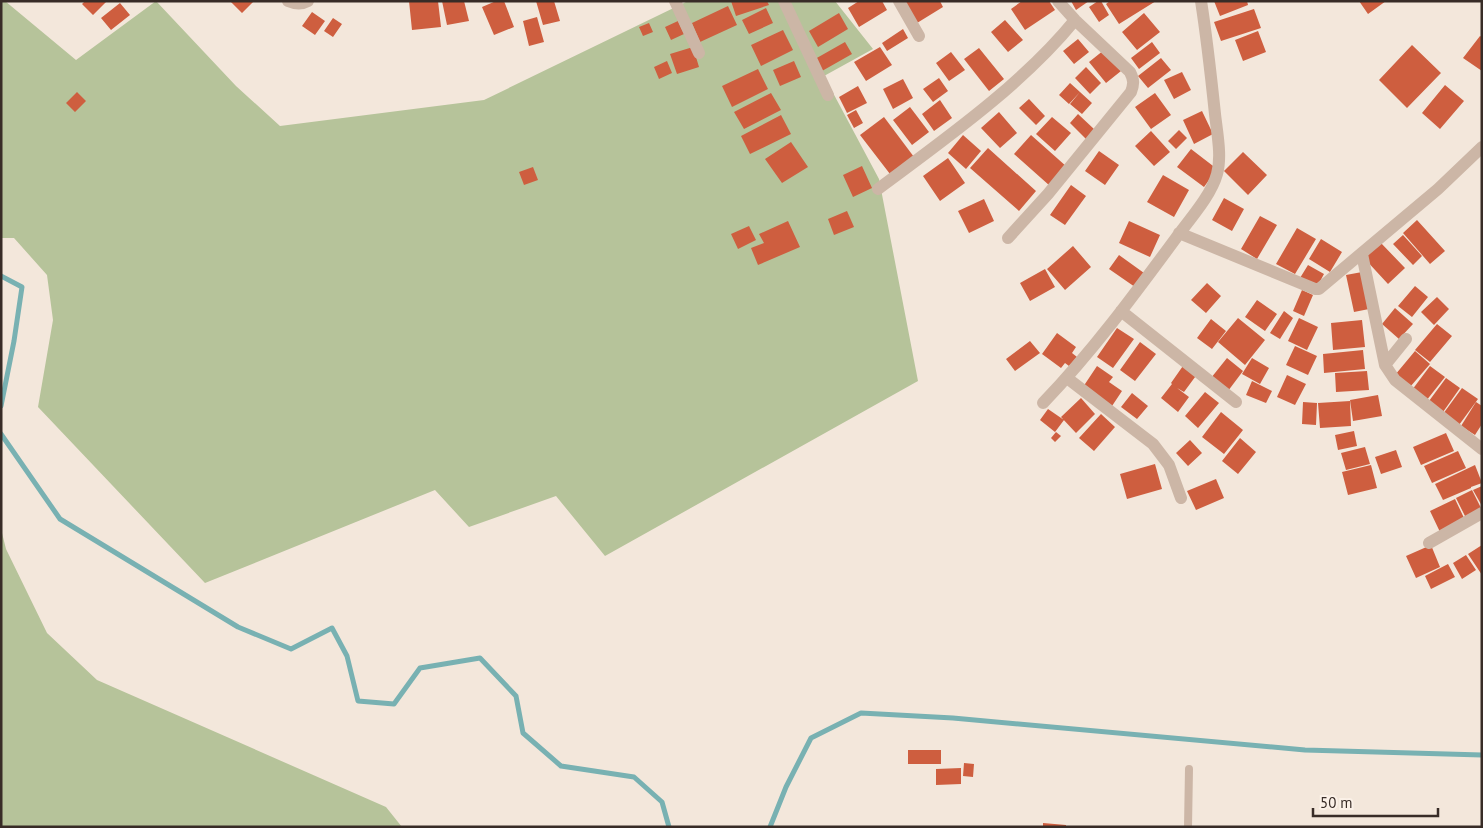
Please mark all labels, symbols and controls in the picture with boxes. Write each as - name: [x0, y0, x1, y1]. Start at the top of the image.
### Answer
- scale bar: [1313, 786, 1438, 818]
- text: 50 m: [1320, 793, 1353, 812]

